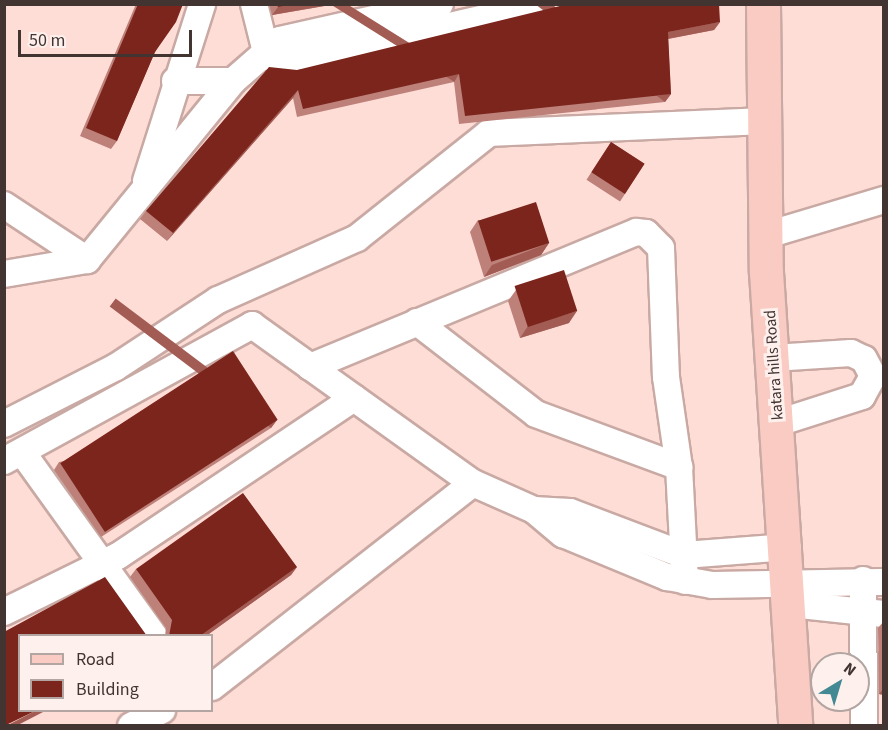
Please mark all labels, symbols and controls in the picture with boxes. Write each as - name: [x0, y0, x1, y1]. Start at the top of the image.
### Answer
- scale bar: [21, 18, 195, 56]
- text: 50 m: [29, 28, 65, 53]
- street label: katara hills Road: [761, 309, 787, 421]
- legend: [18, 634, 213, 712]
- text: Road: [76, 647, 115, 672]
- north arrow: [810, 652, 870, 712]
- text: N: [839, 657, 861, 681]
- text: Building: [76, 677, 139, 702]

